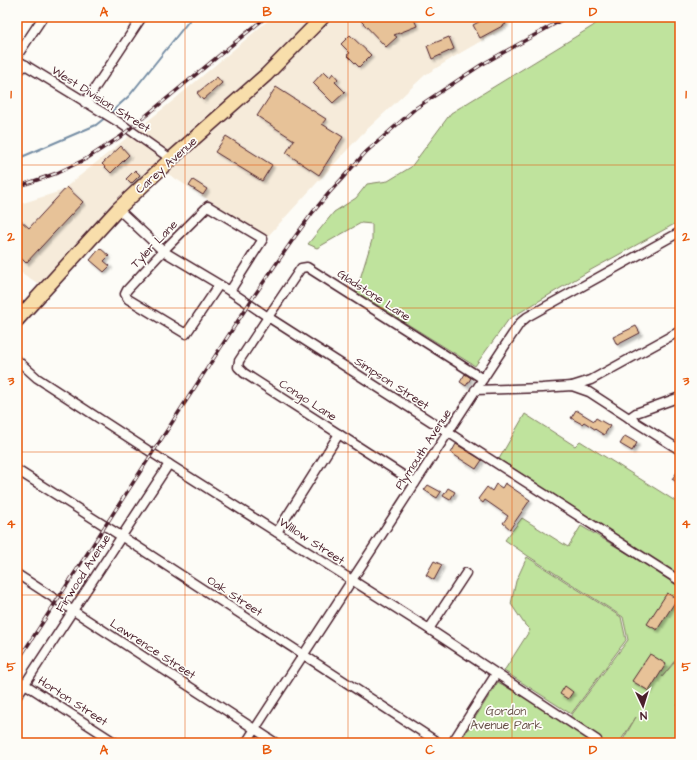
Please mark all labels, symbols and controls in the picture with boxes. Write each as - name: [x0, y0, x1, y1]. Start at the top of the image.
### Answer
- text: A: [100, 3, 109, 21]
- text: B: [262, 3, 272, 21]
- text: C: [425, 3, 435, 21]
- text: D: [589, 3, 598, 21]
- street label: West Division Street: [48, 62, 153, 137]
- text: 1: [10, 85, 12, 103]
- text: 1: [685, 85, 687, 103]
- street label: Carey Avenue: [132, 133, 202, 199]
- street label: Tyler Lane: [127, 216, 183, 273]
- text: 2: [6, 228, 15, 246]
- text: 2: [681, 228, 690, 246]
- street label: Gladstone Lane: [334, 265, 414, 326]
- street label: Simpson Street: [351, 353, 433, 414]
- text: 3: [7, 372, 15, 390]
- text: 3: [682, 372, 690, 390]
- street label: Congo Lane: [275, 375, 340, 427]
- street label: Plymouth Avenue: [391, 405, 457, 493]
- street label: Willow Street: [276, 514, 348, 569]
- text: 4: [7, 515, 16, 533]
- text: 4: [682, 515, 691, 533]
- street label: Firwood Avenue: [52, 531, 115, 616]
- street label: Oak Street: [204, 572, 266, 621]
- street label: Lawrence Street: [107, 615, 199, 684]
- text: 5: [6, 658, 16, 676]
- text: 5: [681, 658, 691, 676]
- street label: Horton Street: [35, 672, 111, 730]
- north arrow: [623, 686, 663, 726]
- park label: Gordon Avenue Park: [470, 703, 542, 734]
- text: N: [640, 708, 648, 723]
- text: A: [100, 741, 109, 759]
- text: B: [262, 741, 272, 759]
- text: C: [425, 741, 435, 759]
- text: D: [589, 741, 598, 759]

